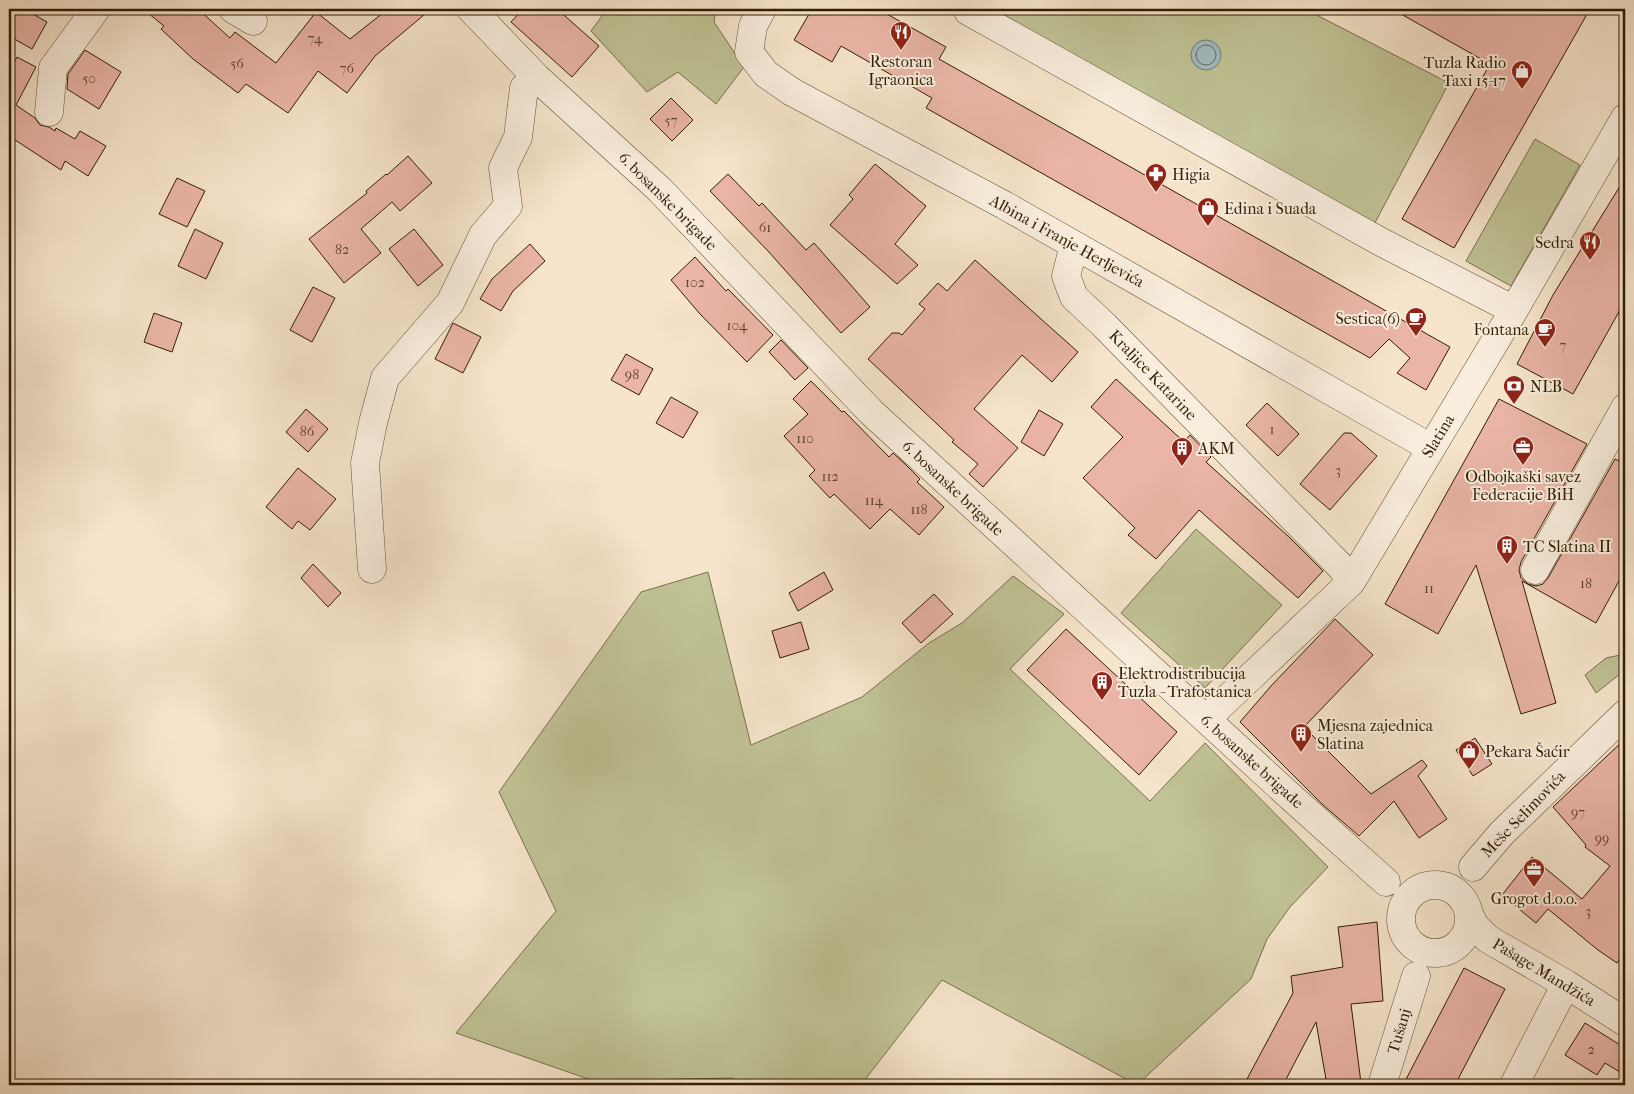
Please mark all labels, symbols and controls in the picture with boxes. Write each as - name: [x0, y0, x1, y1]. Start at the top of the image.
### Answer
- restaurant icon: Restoran Igraonica: [889, 20, 913, 51]
- house number: 74: [308, 30, 323, 47]
- place label: Restoran Igraonica: [868, 52, 934, 89]
- place label: Tuzla Radio Taxi 15-17: [1424, 53, 1506, 90]
- house number: 56: [230, 55, 244, 72]
- shop icon: Tuzla Radio Taxi 15-17: [1510, 59, 1534, 90]
- house number: 76: [340, 60, 355, 77]
- house number: 50: [82, 70, 96, 87]
- house number: 57: [665, 112, 678, 129]
- street label: 6. bosanske brigade: [615, 148, 721, 254]
- pharmacy icon: Higia: [1144, 162, 1168, 193]
- place label: Higia: [1172, 165, 1211, 184]
- street label: Albina i Franje Herljevića: [986, 190, 1148, 292]
- shop icon: Edina i Suada: [1196, 196, 1220, 227]
- place label: Edina i Suada: [1224, 199, 1317, 218]
- house number: 61: [759, 219, 771, 236]
- restaurant icon: Sedra: [1578, 230, 1602, 261]
- place label: Sedra: [1535, 233, 1575, 252]
- house number: 82: [335, 241, 349, 258]
- house number: 102: [685, 274, 705, 291]
- cafe icon: Sestica(6): [1404, 306, 1428, 337]
- place label: Sestica(6): [1336, 309, 1400, 328]
- house number: 104: [727, 317, 748, 334]
- cafe icon: Fontana: [1533, 317, 1557, 348]
- place label: Fontana: [1474, 320, 1530, 339]
- street label: Kraljice Katarine: [1105, 326, 1201, 424]
- house number: 7: [1560, 337, 1567, 354]
- house number: 98: [625, 366, 639, 383]
- bank icon: NLB: [1502, 374, 1526, 405]
- place label: NLB: [1530, 377, 1562, 396]
- street label: Slatina: [1418, 410, 1459, 461]
- house number: 1: [1270, 421, 1275, 438]
- house number: 86: [300, 423, 315, 440]
- house number: 110: [796, 430, 814, 447]
- office icon: Odbojkaški savez Federacije BiH: [1511, 435, 1535, 466]
- street label: 6. bosanske brigade: [898, 436, 1008, 540]
- building icon: AKM: [1170, 436, 1194, 467]
- place label: AKM: [1197, 439, 1235, 458]
- house number: 3: [1335, 462, 1341, 479]
- place label: Odbojkaški savez Federacije BiH: [1465, 467, 1581, 504]
- house number: 112: [821, 468, 839, 485]
- house number: 114: [865, 492, 884, 509]
- house number: 118: [910, 501, 928, 518]
- building icon: TC Slatina II: [1495, 534, 1519, 565]
- place label: TC Slatina II: [1523, 537, 1611, 556]
- house number: 18: [1580, 575, 1592, 592]
- house number: 11: [1424, 580, 1434, 597]
- place label: Elektrodistribucija Tuzla - Trafostanica: [1118, 664, 1252, 701]
- building icon: Elektrodistribucija Tuzla - Trafostanica: [1090, 670, 1114, 701]
- street label: 6. bosanske brigade: [1197, 710, 1307, 812]
- place label: Mjesna zajednica Slatina: [1317, 716, 1434, 753]
- building icon: Mjesna zajednica Slatina: [1289, 722, 1313, 753]
- shop icon: Pekara Šaćir: [1457, 739, 1481, 770]
- place label: Pekara Šaćir: [1485, 741, 1570, 761]
- street label: Meše Selimovića: [1477, 766, 1570, 861]
- house number: 97: [1571, 804, 1585, 821]
- house number: 99: [1595, 830, 1609, 847]
- office icon: Grogot d.o.o.: [1522, 857, 1546, 888]
- place label: Grogot d.o.o.: [1491, 889, 1577, 908]
- house number: 3: [1585, 903, 1591, 920]
- street label: Pašage Mandžića: [1489, 934, 1599, 1010]
- street label: Tušanj: [1383, 1006, 1415, 1056]
- house number: 2: [1587, 1041, 1595, 1058]

